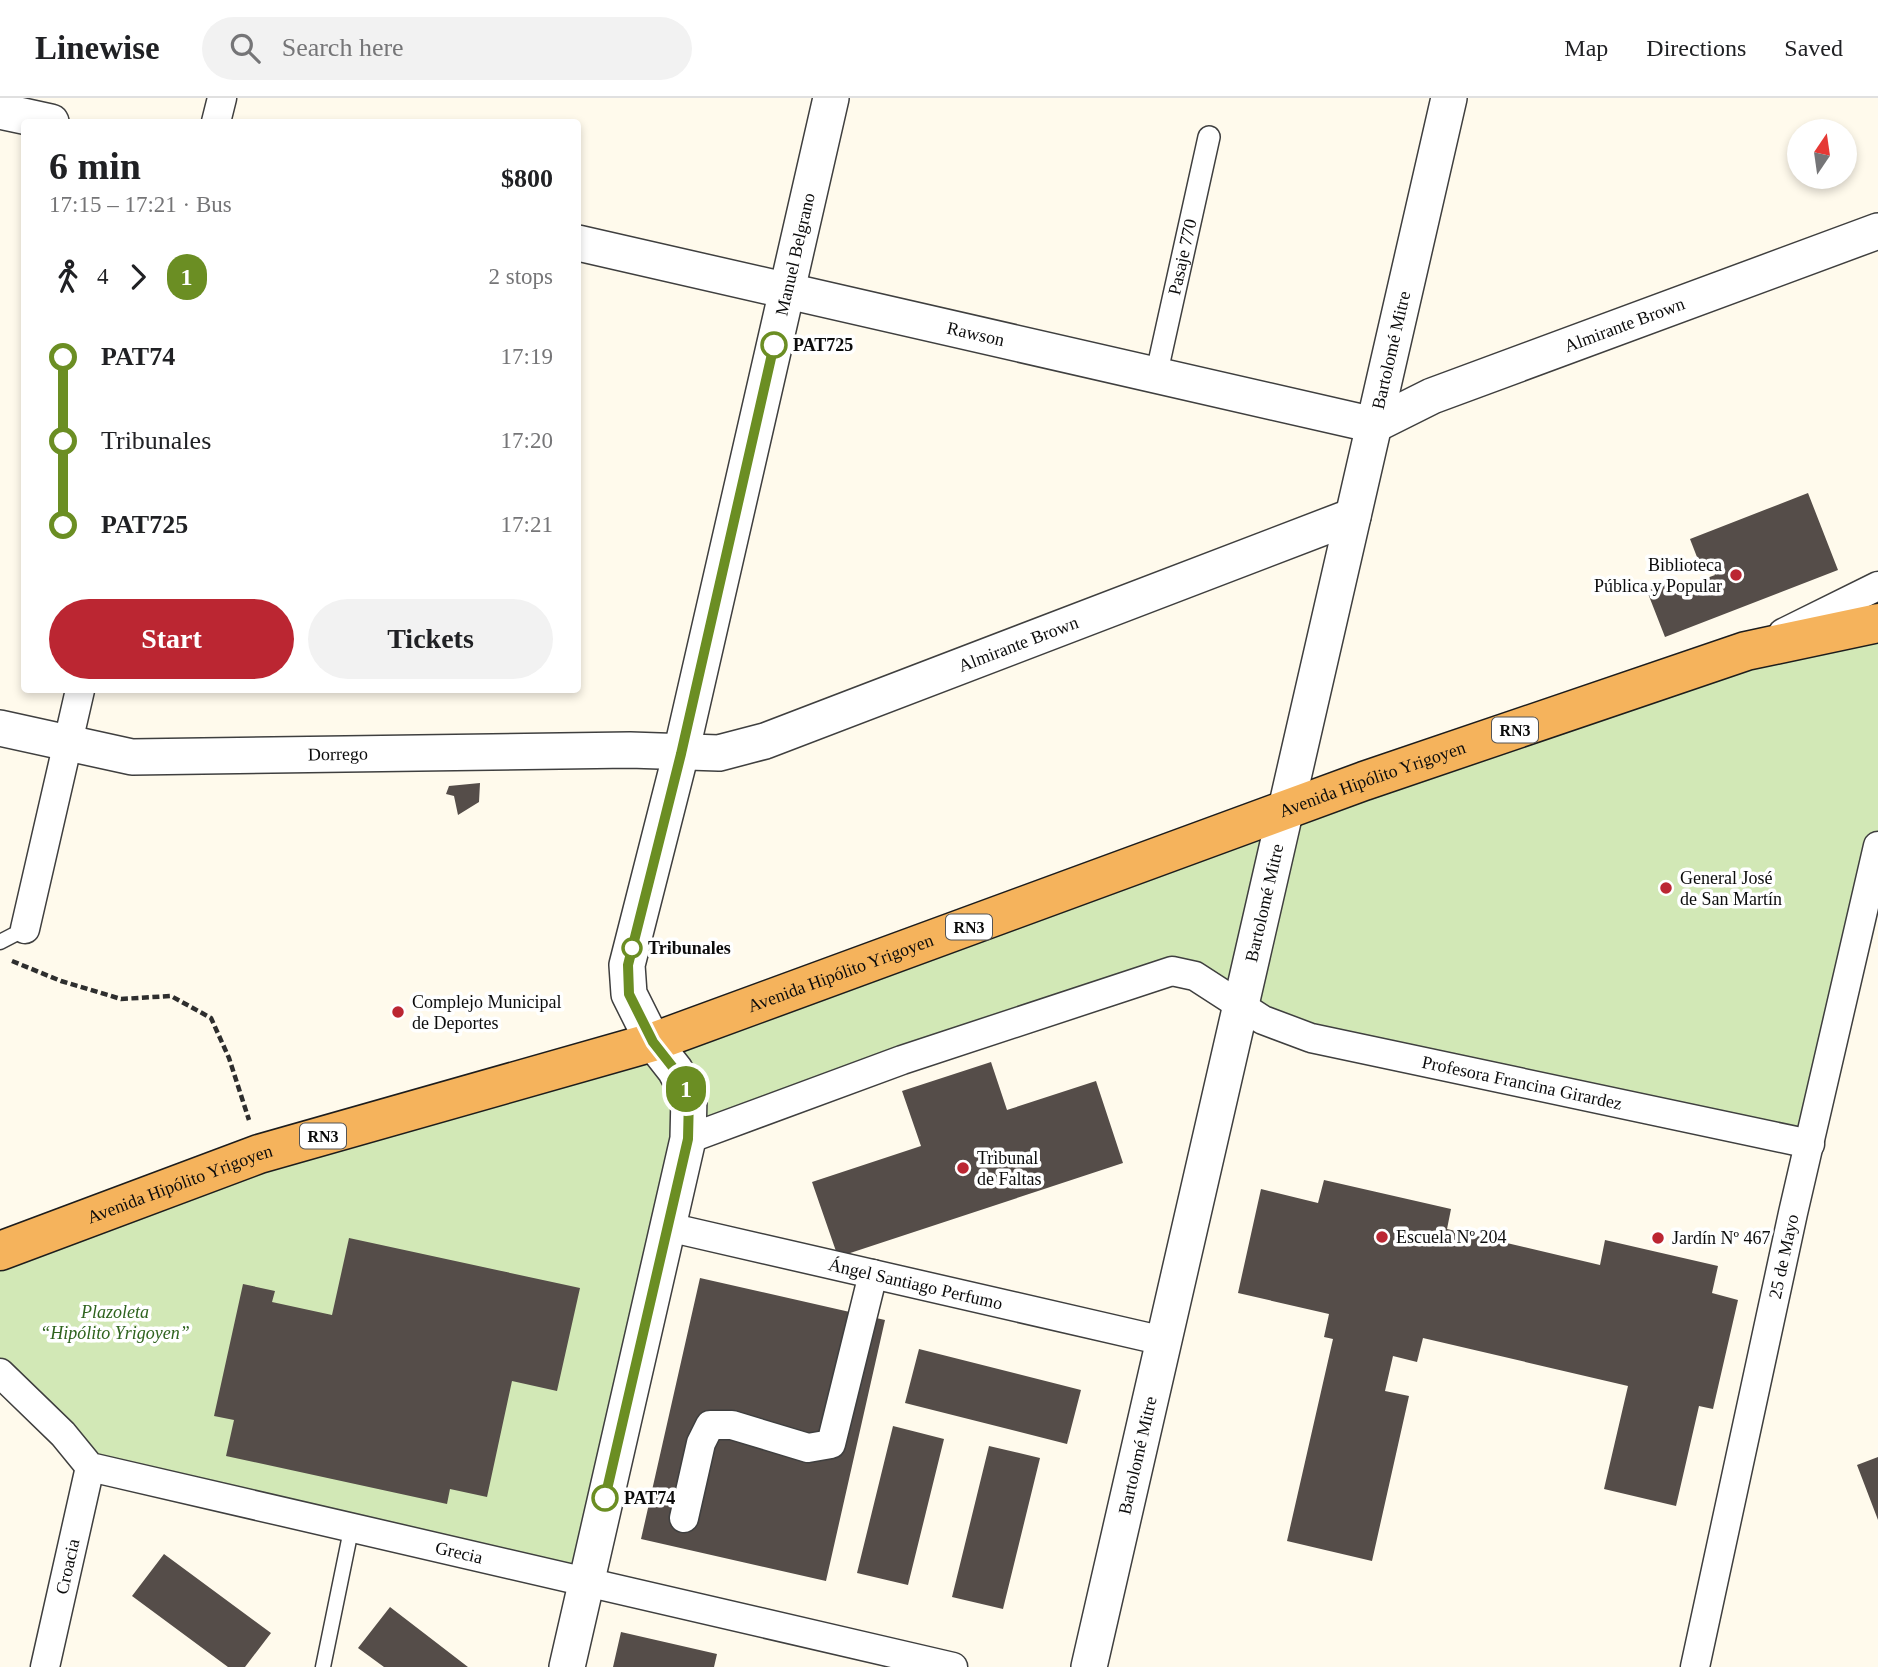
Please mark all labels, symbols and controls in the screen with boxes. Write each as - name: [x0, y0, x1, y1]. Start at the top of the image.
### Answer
- search box: [202, 17, 692, 80]
- icon: search: [226, 29, 264, 67]
- text: Linewise: [35, 30, 160, 66]
- text: Search here: [282, 33, 404, 62]
- text: Map: [1564, 35, 1608, 61]
- text: Directions: [1646, 35, 1746, 61]
- text: Saved: [1784, 35, 1843, 61]
- north arrow: [1787, 119, 1857, 189]
- map controls: [1787, 119, 1857, 189]
- text: 6 min: [49, 145, 141, 187]
- text: $800: [501, 164, 553, 193]
- street label: Manuel Belgrano: [771, 191, 819, 318]
- text: 17:15 – 17:21 · Bus: [49, 192, 232, 217]
- street label: Pasaje 770: [1164, 217, 1201, 297]
- icon: walk: [49, 258, 87, 296]
- icon: forward: [119, 258, 157, 296]
- text: 4: [97, 264, 109, 289]
- text: 1: [181, 264, 193, 290]
- text: 2 stops: [488, 264, 553, 289]
- street label: Bartolomé Mitre: [1368, 289, 1414, 411]
- street label: Almirante Brown: [1562, 293, 1687, 356]
- street label: Rawson: [945, 318, 1006, 350]
- marker: PAT725: [761, 332, 787, 358]
- place label: PAT725: [793, 335, 853, 355]
- text: PAT74: [101, 342, 175, 371]
- text: 17:19: [501, 344, 553, 369]
- text: Tribunales: [101, 426, 211, 455]
- text: 17:20: [501, 428, 553, 453]
- text: PAT725: [101, 510, 188, 539]
- text: 17:21: [501, 512, 553, 537]
- place label: Biblioteca Pública y Popular: [1594, 555, 1722, 596]
- marker: Biblioteca Pública y Popular: [1728, 567, 1744, 583]
- button: Start: [49, 599, 294, 679]
- button: Tickets: [308, 599, 553, 679]
- street label: Almirante Brown: [956, 612, 1081, 676]
- road number: RN3: [1492, 718, 1538, 743]
- street label: Avenida Hipólito Yrigoyen: [1276, 737, 1468, 821]
- street label: Dorrego: [308, 744, 368, 765]
- street label: Bartolomé Mitre: [1241, 842, 1288, 964]
- place label: General José de San Martín: [1680, 868, 1782, 909]
- marker: General José de San Martín: [1658, 880, 1674, 896]
- road number: RN3: [946, 914, 992, 940]
- street label: Avenida Hipólito Yrigoyen: [745, 930, 936, 1016]
- marker: Tribunales: [622, 938, 642, 958]
- place label: Tribunales: [648, 938, 731, 958]
- place label: Complejo Municipal de Deportes: [412, 992, 561, 1033]
- marker: Complejo Municipal de Deportes: [390, 1004, 406, 1020]
- street label: Profesora Francina Girardez: [1420, 1052, 1624, 1114]
- line badge: 1: [663, 1066, 709, 1112]
- text: 1: [680, 1076, 692, 1102]
- road number: RN3: [300, 1124, 346, 1148]
- street label: Avenida Hipólito Yrigoyen: [84, 1141, 275, 1227]
- place label: Tribunal de Faltas: [977, 1148, 1042, 1189]
- marker: Tribunal de Faltas: [955, 1160, 971, 1176]
- street label: 25 de Mayo: [1765, 1212, 1802, 1301]
- place label: Escuela Nº 204: [1396, 1227, 1507, 1247]
- place label: Jardín Nº 467: [1672, 1228, 1771, 1248]
- marker: Escuela Nº 204: [1374, 1229, 1390, 1245]
- marker: Jardín Nº 467: [1650, 1230, 1666, 1246]
- street label: Ángel Santiago Perfumo: [827, 1253, 1005, 1314]
- park label: Plazoleta “Hipólito Yrigoyen”: [40, 1302, 190, 1343]
- street label: Bartolomé Mitre: [1114, 1394, 1161, 1517]
- marker: PAT74: [592, 1485, 618, 1511]
- place label: PAT74: [624, 1488, 675, 1508]
- street label: Croacia: [52, 1537, 84, 1596]
- street label: Grecia: [433, 1537, 485, 1568]

